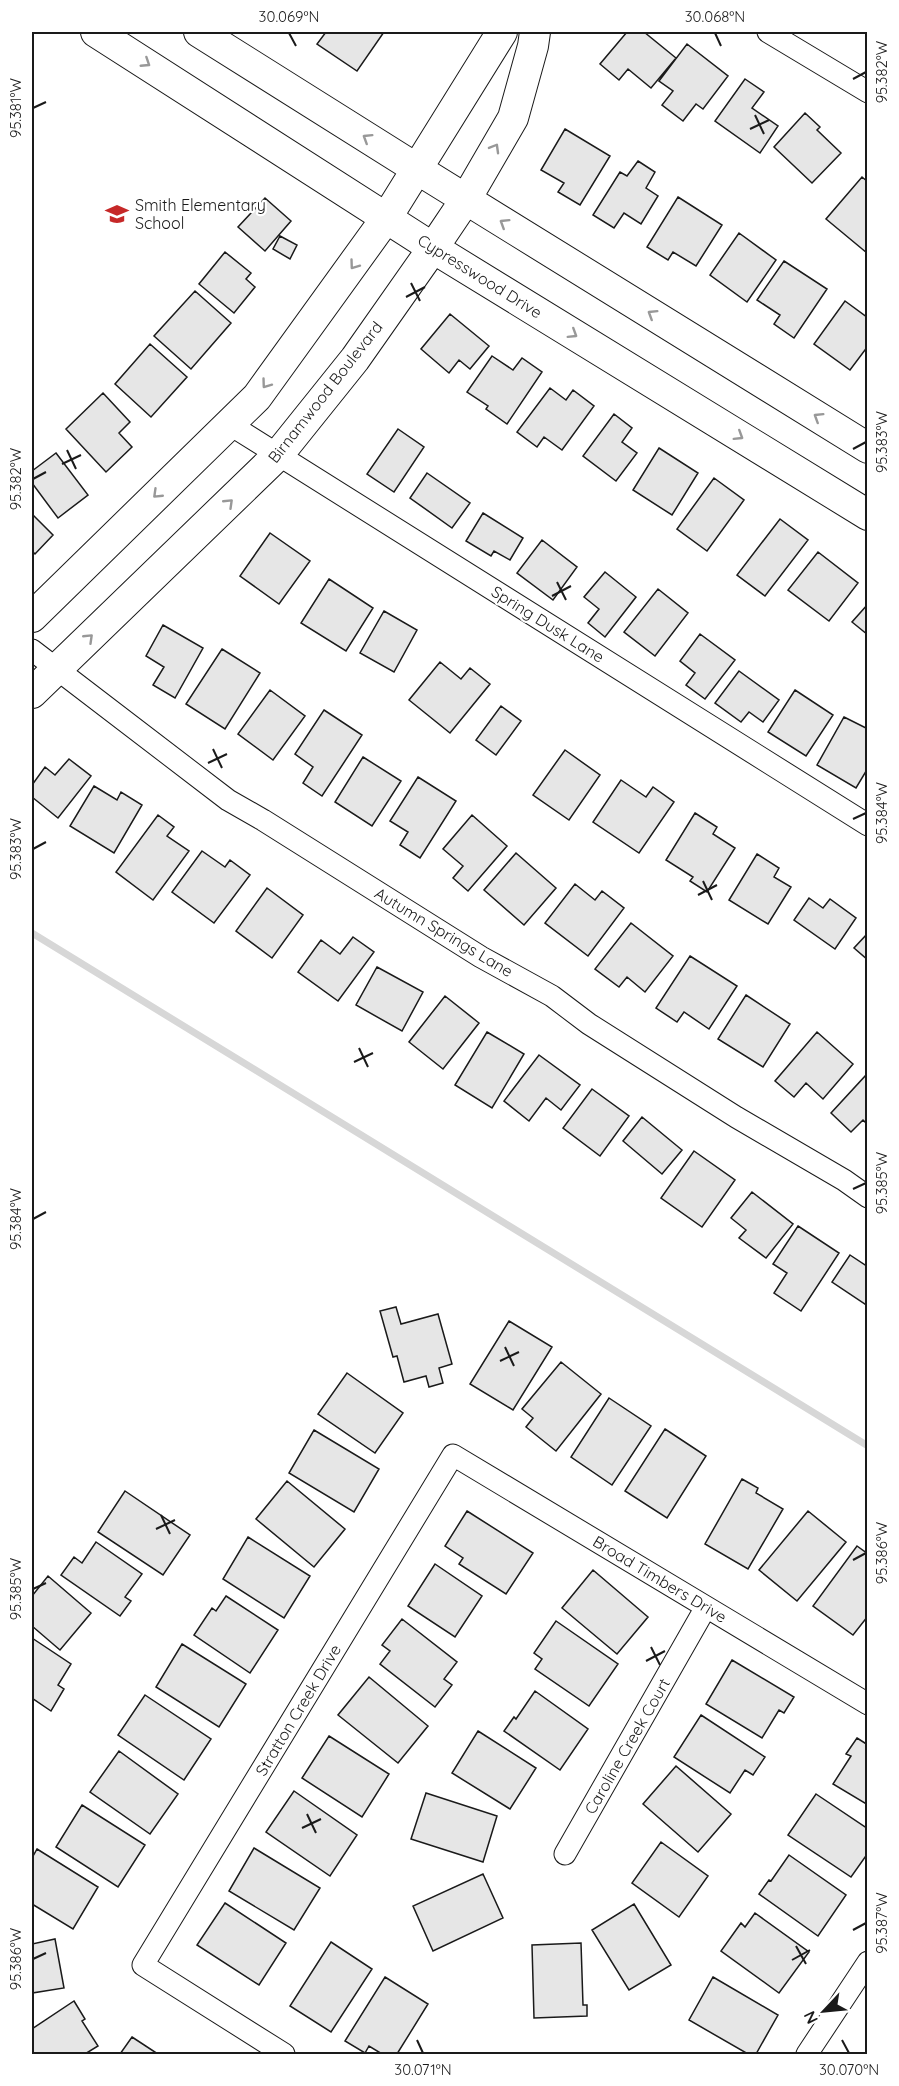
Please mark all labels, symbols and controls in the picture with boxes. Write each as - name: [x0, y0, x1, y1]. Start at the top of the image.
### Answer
- text: 30.069°N: [259, 7, 319, 26]
- text: 30.068°N: [685, 7, 745, 26]
- text: 95.382°W: [872, 40, 891, 103]
- one-way arrow: [139, 56, 150, 67]
- text: 95.381°W: [6, 78, 25, 138]
- one-way arrow: [363, 133, 373, 145]
- one-way arrow: [488, 144, 499, 155]
- place label: Smith Elementary School: [135, 195, 266, 233]
- school or university icon: Smith Elementary School: [104, 201, 130, 227]
- one-way arrow: [500, 218, 510, 230]
- street label: Cypresswood Drive: [414, 230, 546, 322]
- one-way arrow: [350, 259, 361, 270]
- one-way arrow: [648, 310, 658, 322]
- street label: Birnamwood Boulevard: [263, 317, 387, 467]
- one-way arrow: [567, 327, 577, 339]
- one-way arrow: [263, 377, 274, 388]
- text: 95.383°W: [872, 410, 891, 473]
- one-way arrow: [814, 412, 824, 424]
- one-way arrow: [733, 429, 743, 441]
- text: 95.382°W: [6, 447, 25, 510]
- one-way arrow: [154, 487, 165, 498]
- one-way arrow: [221, 499, 232, 510]
- street label: Spring Dusk Lane: [488, 581, 608, 667]
- one-way arrow: [81, 635, 92, 646]
- text: 95.384°W: [872, 781, 891, 844]
- text: 95.383°W: [6, 817, 25, 880]
- street label: Autumn Springs Lane: [371, 883, 517, 981]
- text: 95.385°W: [872, 1151, 891, 1214]
- text: 95.384°W: [6, 1187, 25, 1250]
- text: 95.386°W: [872, 1521, 891, 1584]
- street label: Broad Timbers Drive: [589, 1531, 731, 1627]
- text: 95.385°W: [6, 1557, 25, 1620]
- street label: Stratton Creek Drive: [251, 1641, 345, 1779]
- street label: Caroline Creek Court: [580, 1675, 674, 1817]
- text: 95.387°W: [872, 1892, 891, 1954]
- text: 95.386°W: [6, 1927, 25, 1990]
- north arrow: [794, 1981, 854, 2041]
- text: N: [799, 2008, 822, 2027]
- text: 30.071°N: [394, 2060, 452, 2079]
- text: 30.070°N: [819, 2060, 879, 2079]

